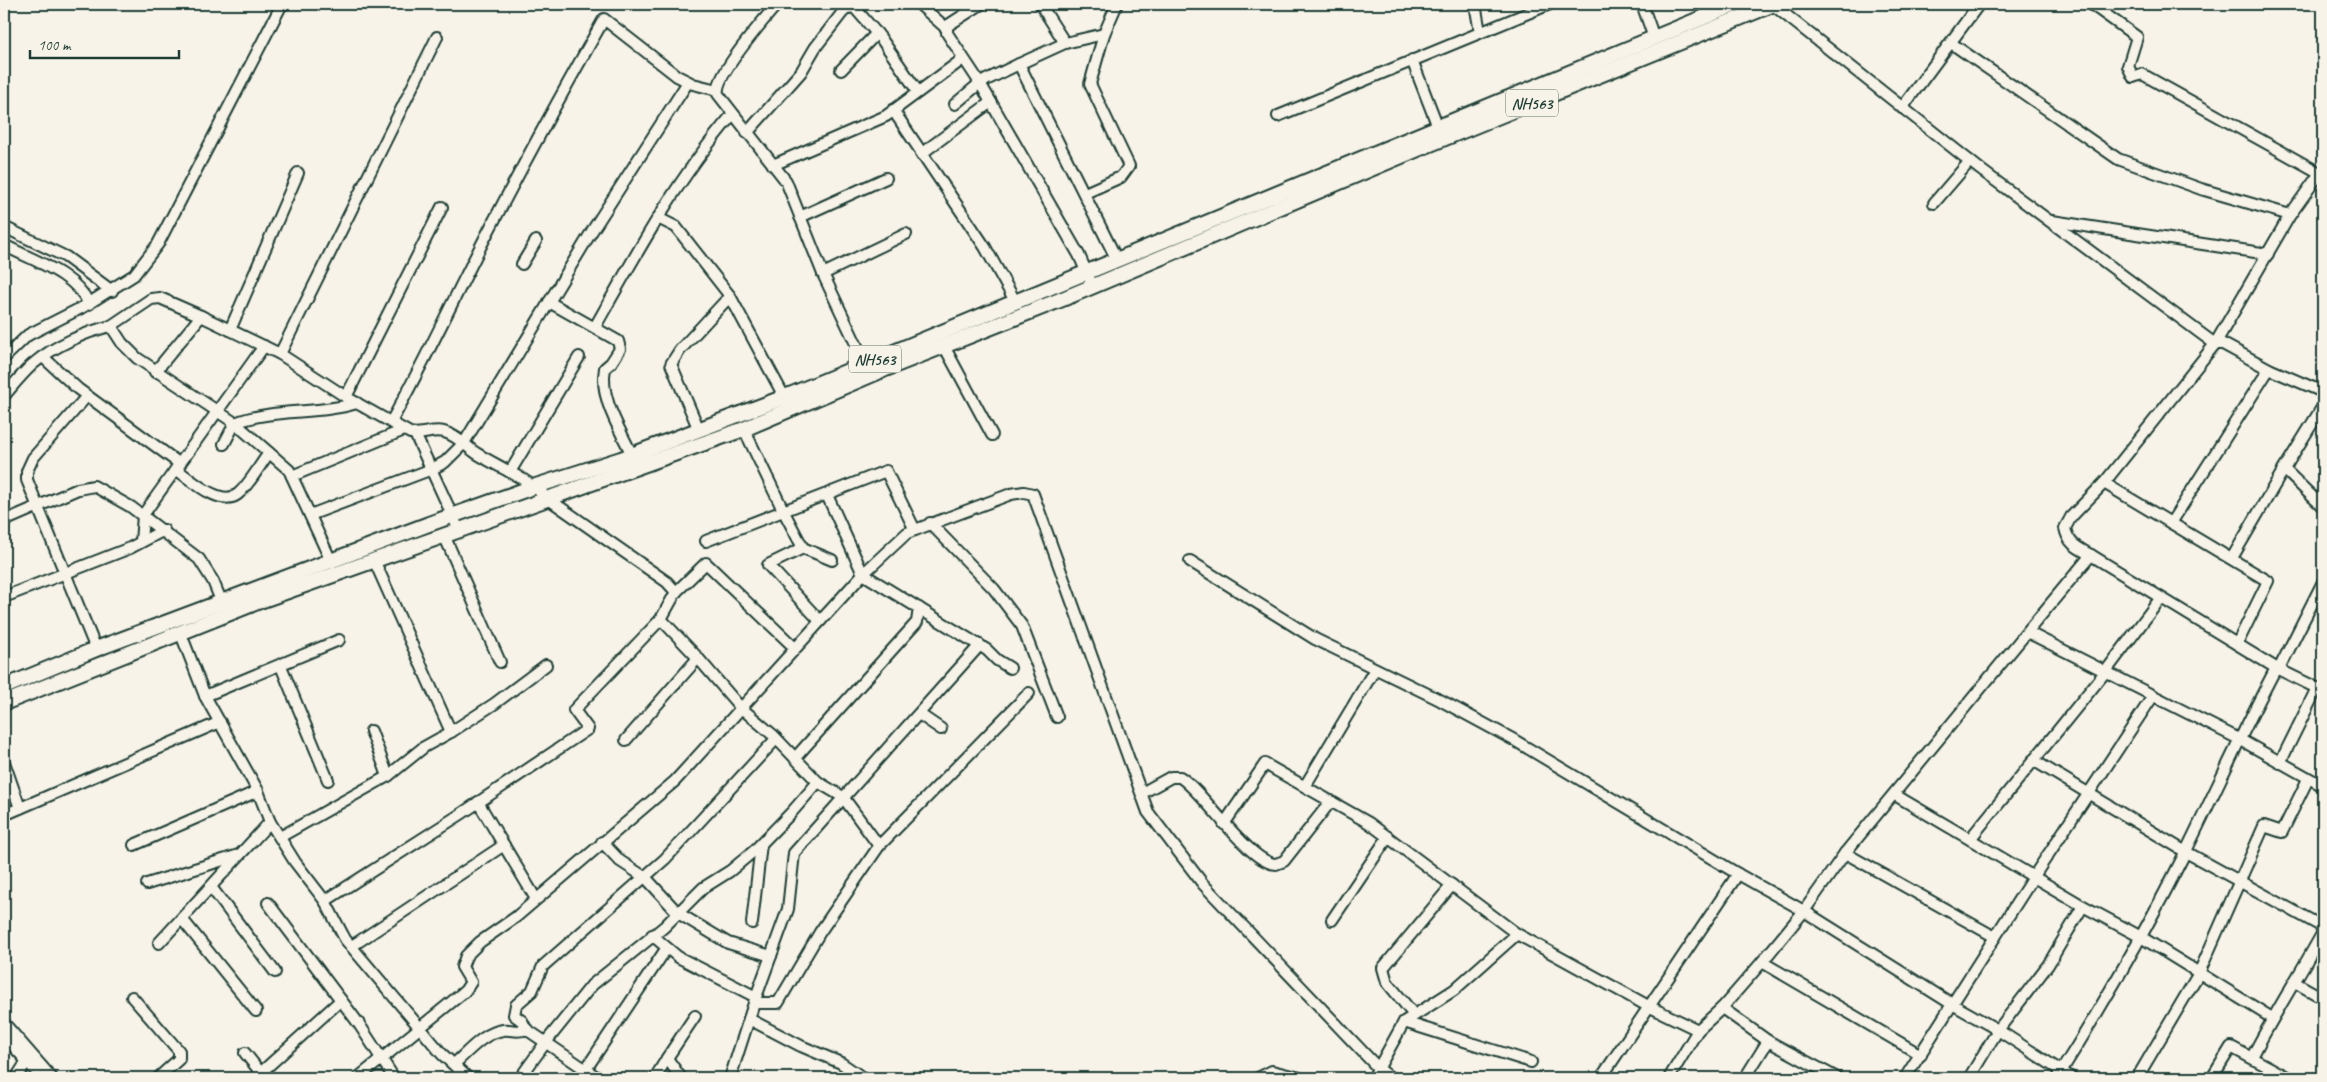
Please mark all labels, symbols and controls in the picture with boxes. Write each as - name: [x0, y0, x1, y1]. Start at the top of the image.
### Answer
- scale bar: [30, 28, 179, 60]
- text: 100 m: [38, 36, 72, 55]
- road number: NH563: [1506, 90, 1558, 116]
- road number: NH563: [849, 346, 901, 372]

